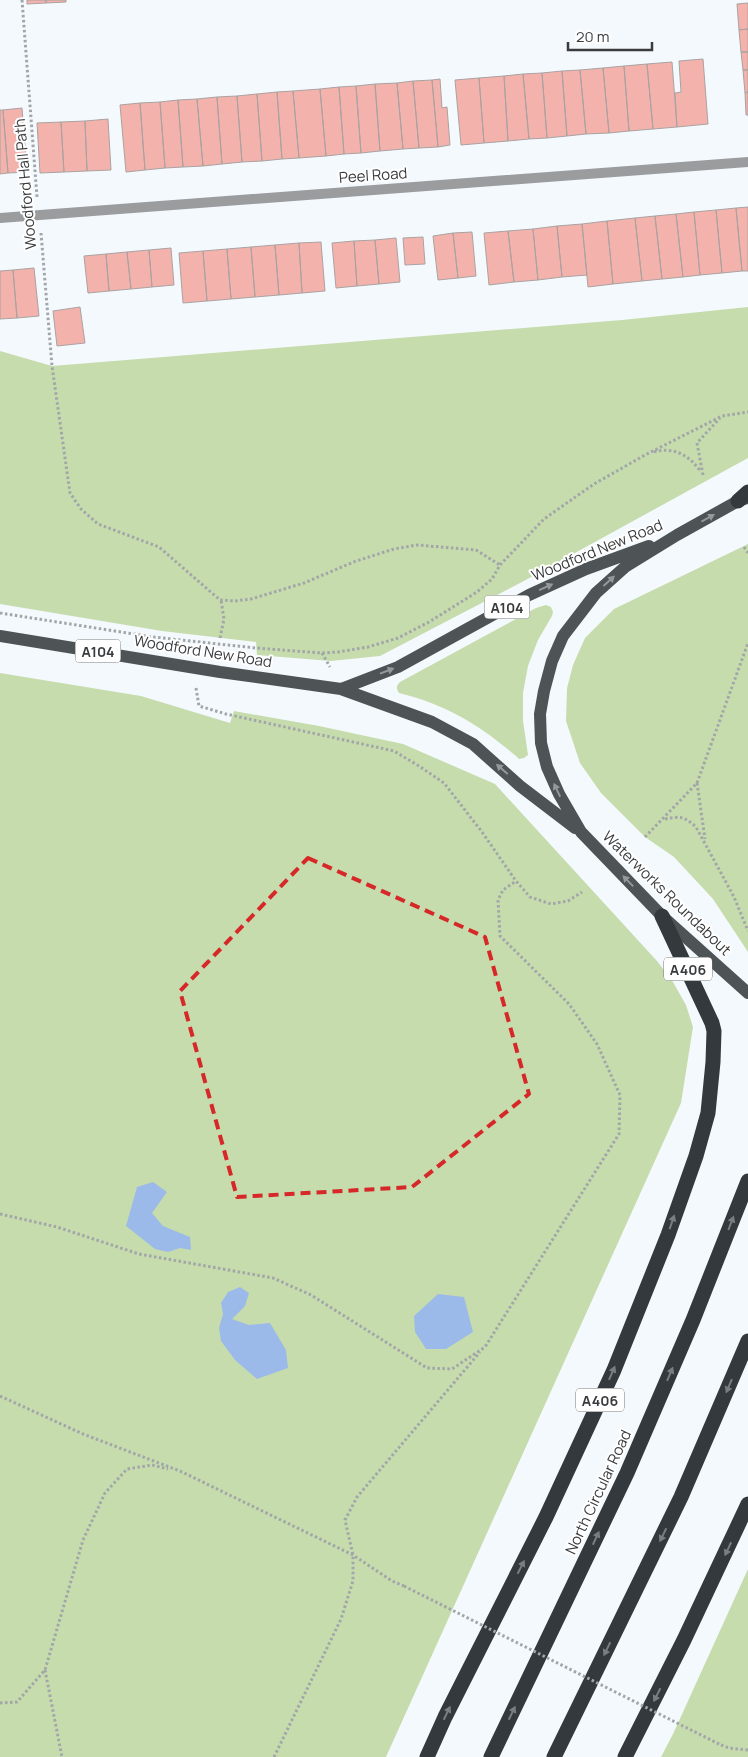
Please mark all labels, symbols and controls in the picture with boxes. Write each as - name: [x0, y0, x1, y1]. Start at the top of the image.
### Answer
- scale bar: [568, 20, 652, 52]
- text: 20 m: [576, 26, 609, 47]
- street label: Woodford Hall Path: [9, 118, 41, 250]
- street label: Peel Road: [338, 162, 408, 188]
- street label: Woodford New Road: [528, 514, 666, 586]
- one-way arrow: [701, 514, 714, 523]
- one-way arrow: [603, 575, 615, 587]
- one-way arrow: [539, 583, 553, 591]
- road number: A104: [484, 596, 530, 618]
- street label: Woodford New Road: [132, 630, 274, 672]
- road number: A104: [76, 640, 120, 662]
- one-way arrow: [380, 667, 394, 675]
- one-way arrow: [496, 763, 508, 775]
- one-way arrow: [553, 783, 561, 797]
- street label: Waterworks Roundabout: [598, 826, 736, 960]
- one-way arrow: [622, 875, 634, 887]
- road number: A406: [664, 958, 712, 981]
- one-way arrow: [668, 1214, 676, 1229]
- one-way arrow: [728, 1216, 736, 1230]
- one-way arrow: [608, 1366, 616, 1380]
- one-way arrow: [667, 1367, 675, 1381]
- one-way arrow: [724, 1379, 732, 1393]
- road number: A406: [576, 1388, 624, 1412]
- street label: North Circular Road: [560, 1426, 636, 1558]
- one-way arrow: [659, 1528, 667, 1542]
- one-way arrow: [593, 1531, 601, 1545]
- one-way arrow: [723, 1542, 731, 1556]
- one-way arrow: [516, 1560, 525, 1575]
- one-way arrow: [603, 1642, 611, 1656]
- one-way arrow: [653, 1688, 661, 1702]
- one-way arrow: [443, 1705, 452, 1720]
- one-way arrow: [508, 1706, 516, 1720]

